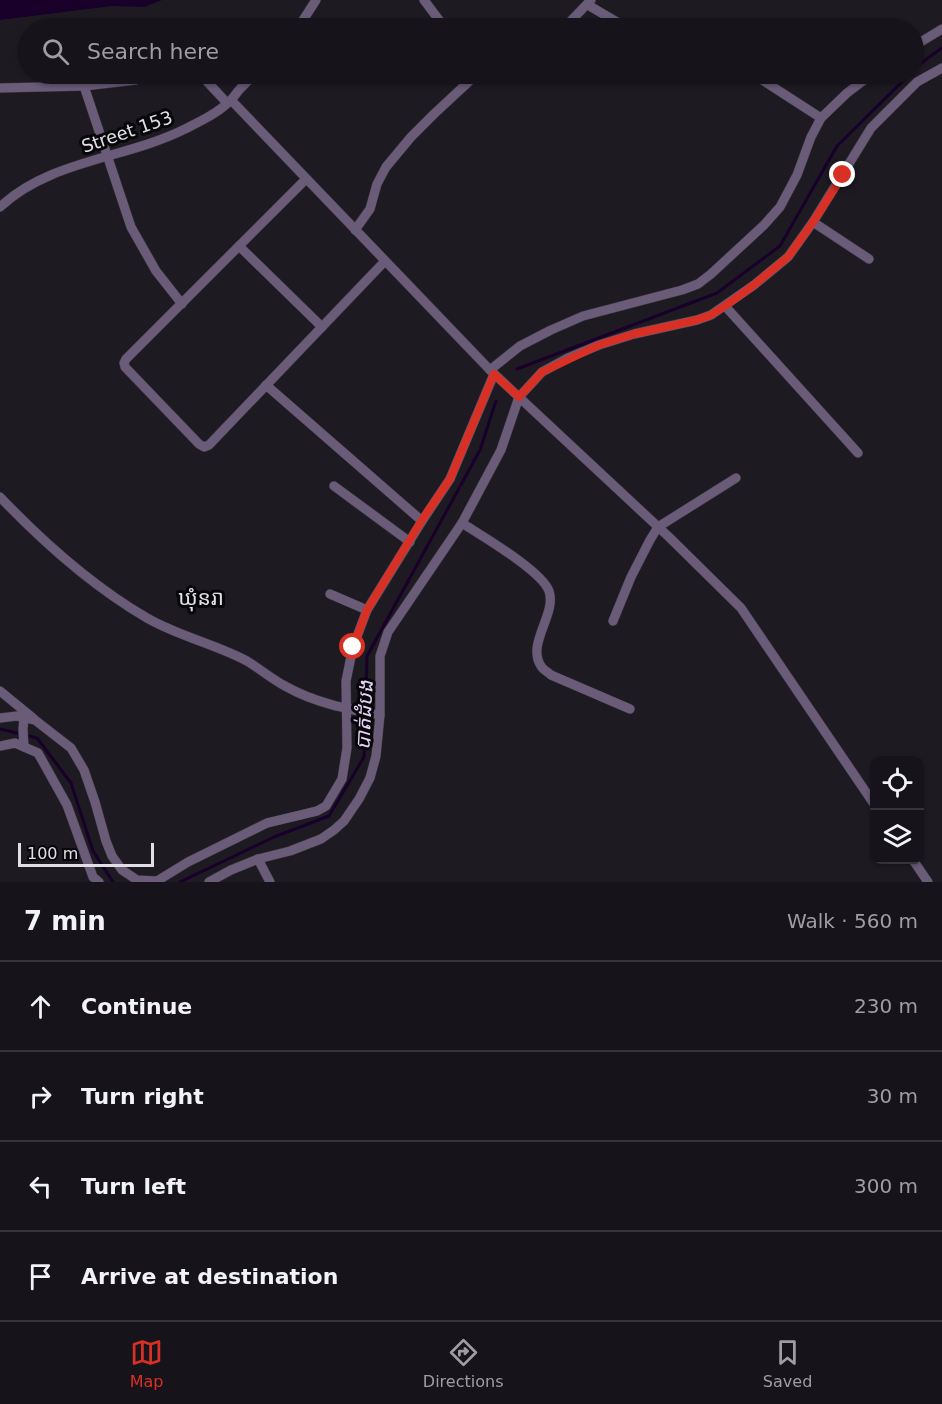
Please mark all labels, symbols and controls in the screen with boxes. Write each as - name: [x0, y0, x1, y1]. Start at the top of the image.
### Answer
- search box: [18, 18, 924, 84]
- icon: search: [39, 35, 72, 68]
- text: Search here: [87, 39, 219, 64]
- street label: Street 153: [79, 106, 175, 157]
- route end: [829, 161, 855, 187]
- district label: ឃុំនរា: [178, 586, 224, 612]
- route start: [339, 633, 365, 659]
- water label: បាត់ដំបង: [350, 679, 378, 750]
- map controls: [870, 756, 924, 864]
- button: locate: [870, 756, 924, 810]
- button: layers: [870, 810, 924, 864]
- scale bar: [18, 840, 154, 868]
- text: 100 m: [27, 844, 78, 863]
- text: 7 min: [24, 906, 106, 936]
- text: Walk · 560 m: [787, 909, 918, 933]
- icon: ahead: [24, 990, 57, 1023]
- text: Continue: [81, 994, 192, 1019]
- text: 230 m: [854, 994, 918, 1018]
- icon: right: [24, 1080, 57, 1113]
- text: Turn right: [81, 1084, 204, 1109]
- text: 30 m: [867, 1084, 918, 1108]
- icon: left: [24, 1170, 57, 1203]
- text: Turn left: [81, 1174, 186, 1199]
- text: 300 m: [854, 1174, 918, 1198]
- icon: arrive: [24, 1260, 57, 1293]
- text: Arrive at destination: [81, 1264, 338, 1289]
- tab: Map: [130, 1336, 163, 1391]
- tab: Directions: [423, 1336, 503, 1391]
- tab: Saved: [763, 1336, 812, 1391]

